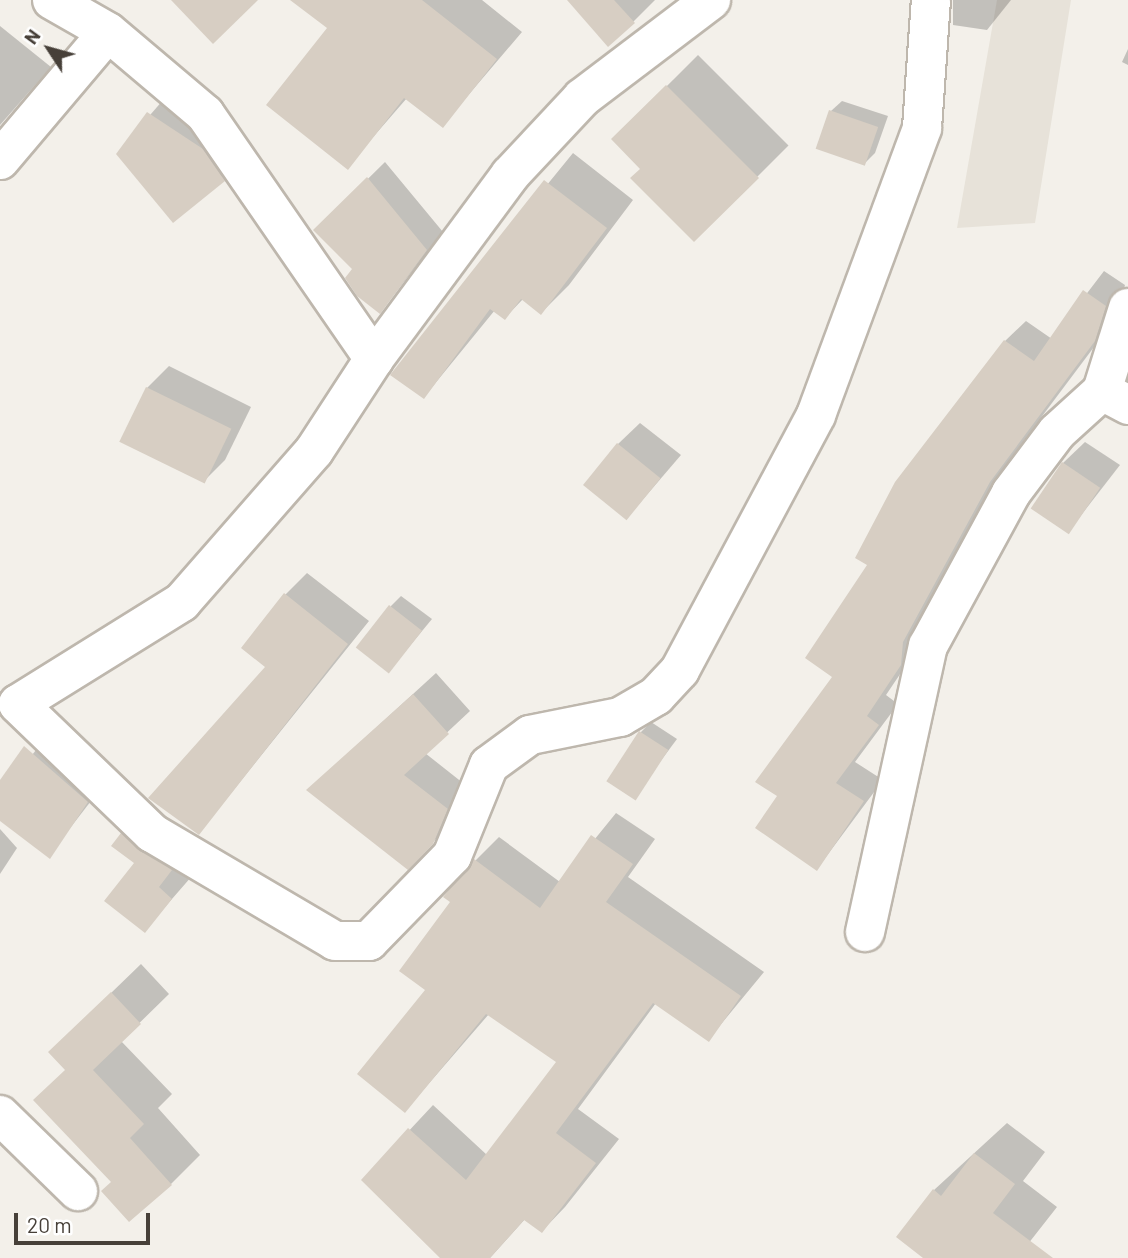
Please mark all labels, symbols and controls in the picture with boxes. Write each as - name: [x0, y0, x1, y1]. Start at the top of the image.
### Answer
- north arrow: [14, 14, 84, 84]
- text: N: [19, 24, 45, 48]
- scale bar: [18, 1198, 154, 1242]
- text: 20 m: [27, 1212, 72, 1237]

